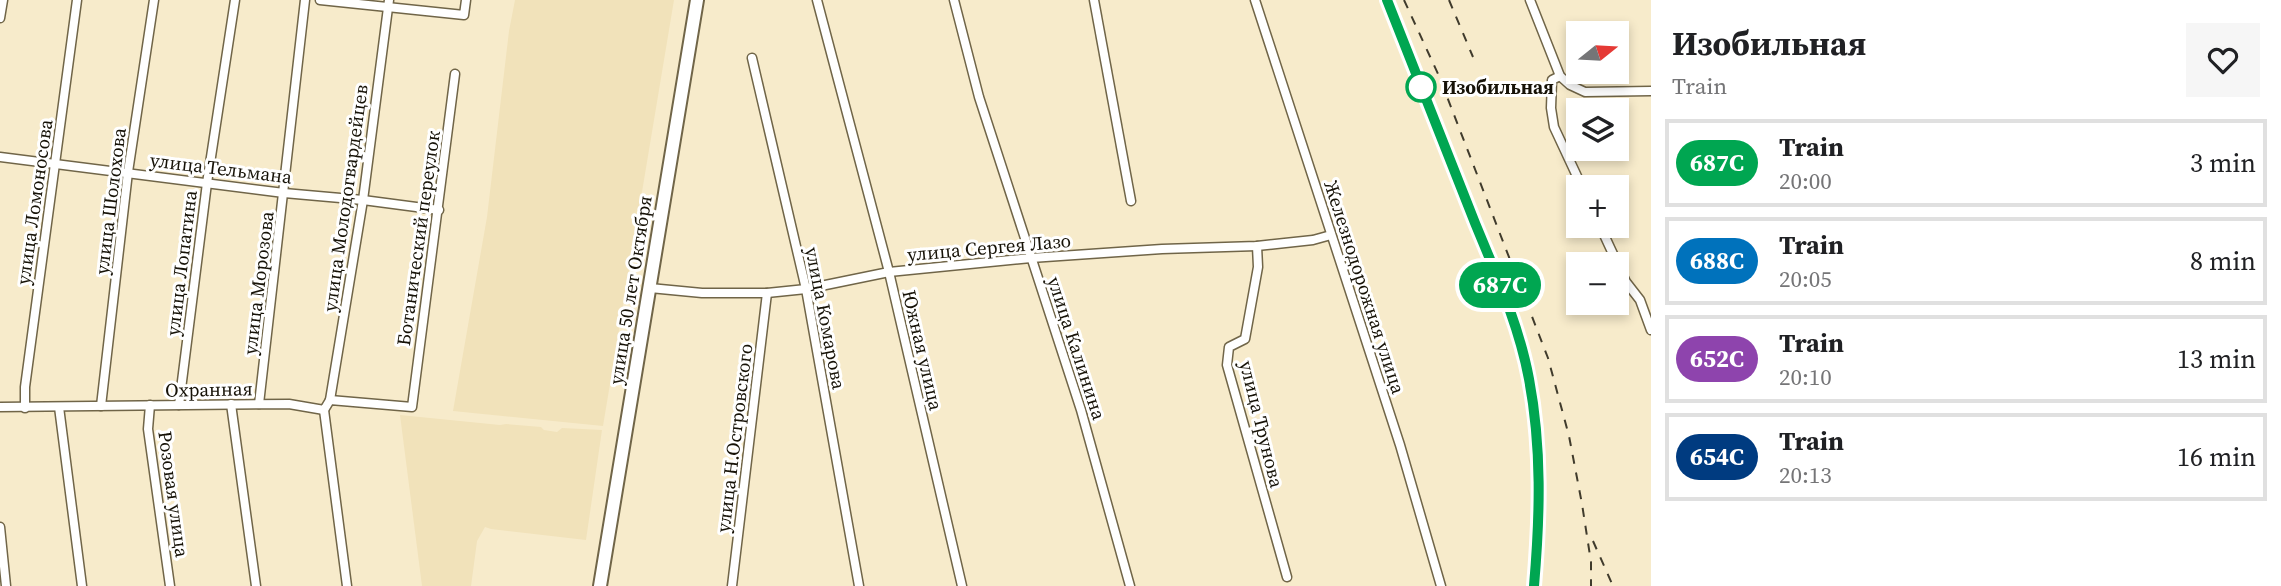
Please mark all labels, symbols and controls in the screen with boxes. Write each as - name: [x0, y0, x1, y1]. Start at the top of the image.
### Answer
- north arrow: [1566, 21, 1629, 84]
- map controls: [1566, 21, 1629, 315]
- text: Изобильная: [1672, 21, 1866, 66]
- button: heart: [2186, 23, 2260, 97]
- text: Train: [1672, 70, 1727, 102]
- marker: Изобильная: [1406, 72, 1436, 102]
- place label: Изобильная: [1442, 74, 1554, 100]
- street label: улица Молодогвардейцев: [316, 83, 374, 313]
- button: layers: [1566, 98, 1629, 161]
- street label: улица Ломоносова: [10, 117, 59, 286]
- street label: улица Шолохова: [88, 126, 132, 276]
- street label: Ботанический переулок: [390, 128, 446, 347]
- text: Train: [1779, 129, 1844, 165]
- text: 3 min: [2190, 145, 2256, 181]
- street label: улица Тельмана: [148, 146, 294, 190]
- text: 687С: [1690, 146, 1744, 179]
- text: 20:00: [1779, 165, 1832, 197]
- button: +: [1566, 175, 1629, 238]
- street label: Железнодорожная улица: [1318, 177, 1412, 397]
- street label: улица Лопатина: [159, 189, 203, 337]
- street label: улица 50 лет Октября: [602, 194, 658, 386]
- street label: улица Морозова: [236, 209, 280, 356]
- street label: улица Сергея Лазо: [906, 227, 1072, 267]
- text: Train: [1779, 227, 1844, 263]
- text: 8 min: [2190, 243, 2256, 279]
- text: 688С: [1690, 244, 1744, 277]
- street label: улица Комарова: [799, 245, 853, 392]
- button: −: [1566, 252, 1629, 315]
- line badge: 687С: [1451, 262, 1549, 308]
- text: 20:05: [1779, 263, 1832, 295]
- text: 687С: [1473, 268, 1527, 301]
- street label: улица Калинина: [1042, 273, 1113, 423]
- street label: Южная улица: [896, 287, 950, 413]
- text: Train: [1779, 325, 1844, 361]
- text: 13 min: [2177, 341, 2256, 377]
- street label: улица Н.Островского: [710, 342, 758, 534]
- text: 652С: [1690, 342, 1744, 375]
- street label: улица Трунова: [1234, 358, 1290, 491]
- text: 20:10: [1779, 361, 1832, 393]
- street label: Охранная: [165, 375, 253, 403]
- text: Train: [1779, 423, 1844, 459]
- street label: Розовая улица: [152, 429, 196, 559]
- text: 16 min: [2177, 439, 2256, 475]
- text: 654С: [1690, 440, 1744, 473]
- text: 20:13: [1779, 459, 1832, 491]

